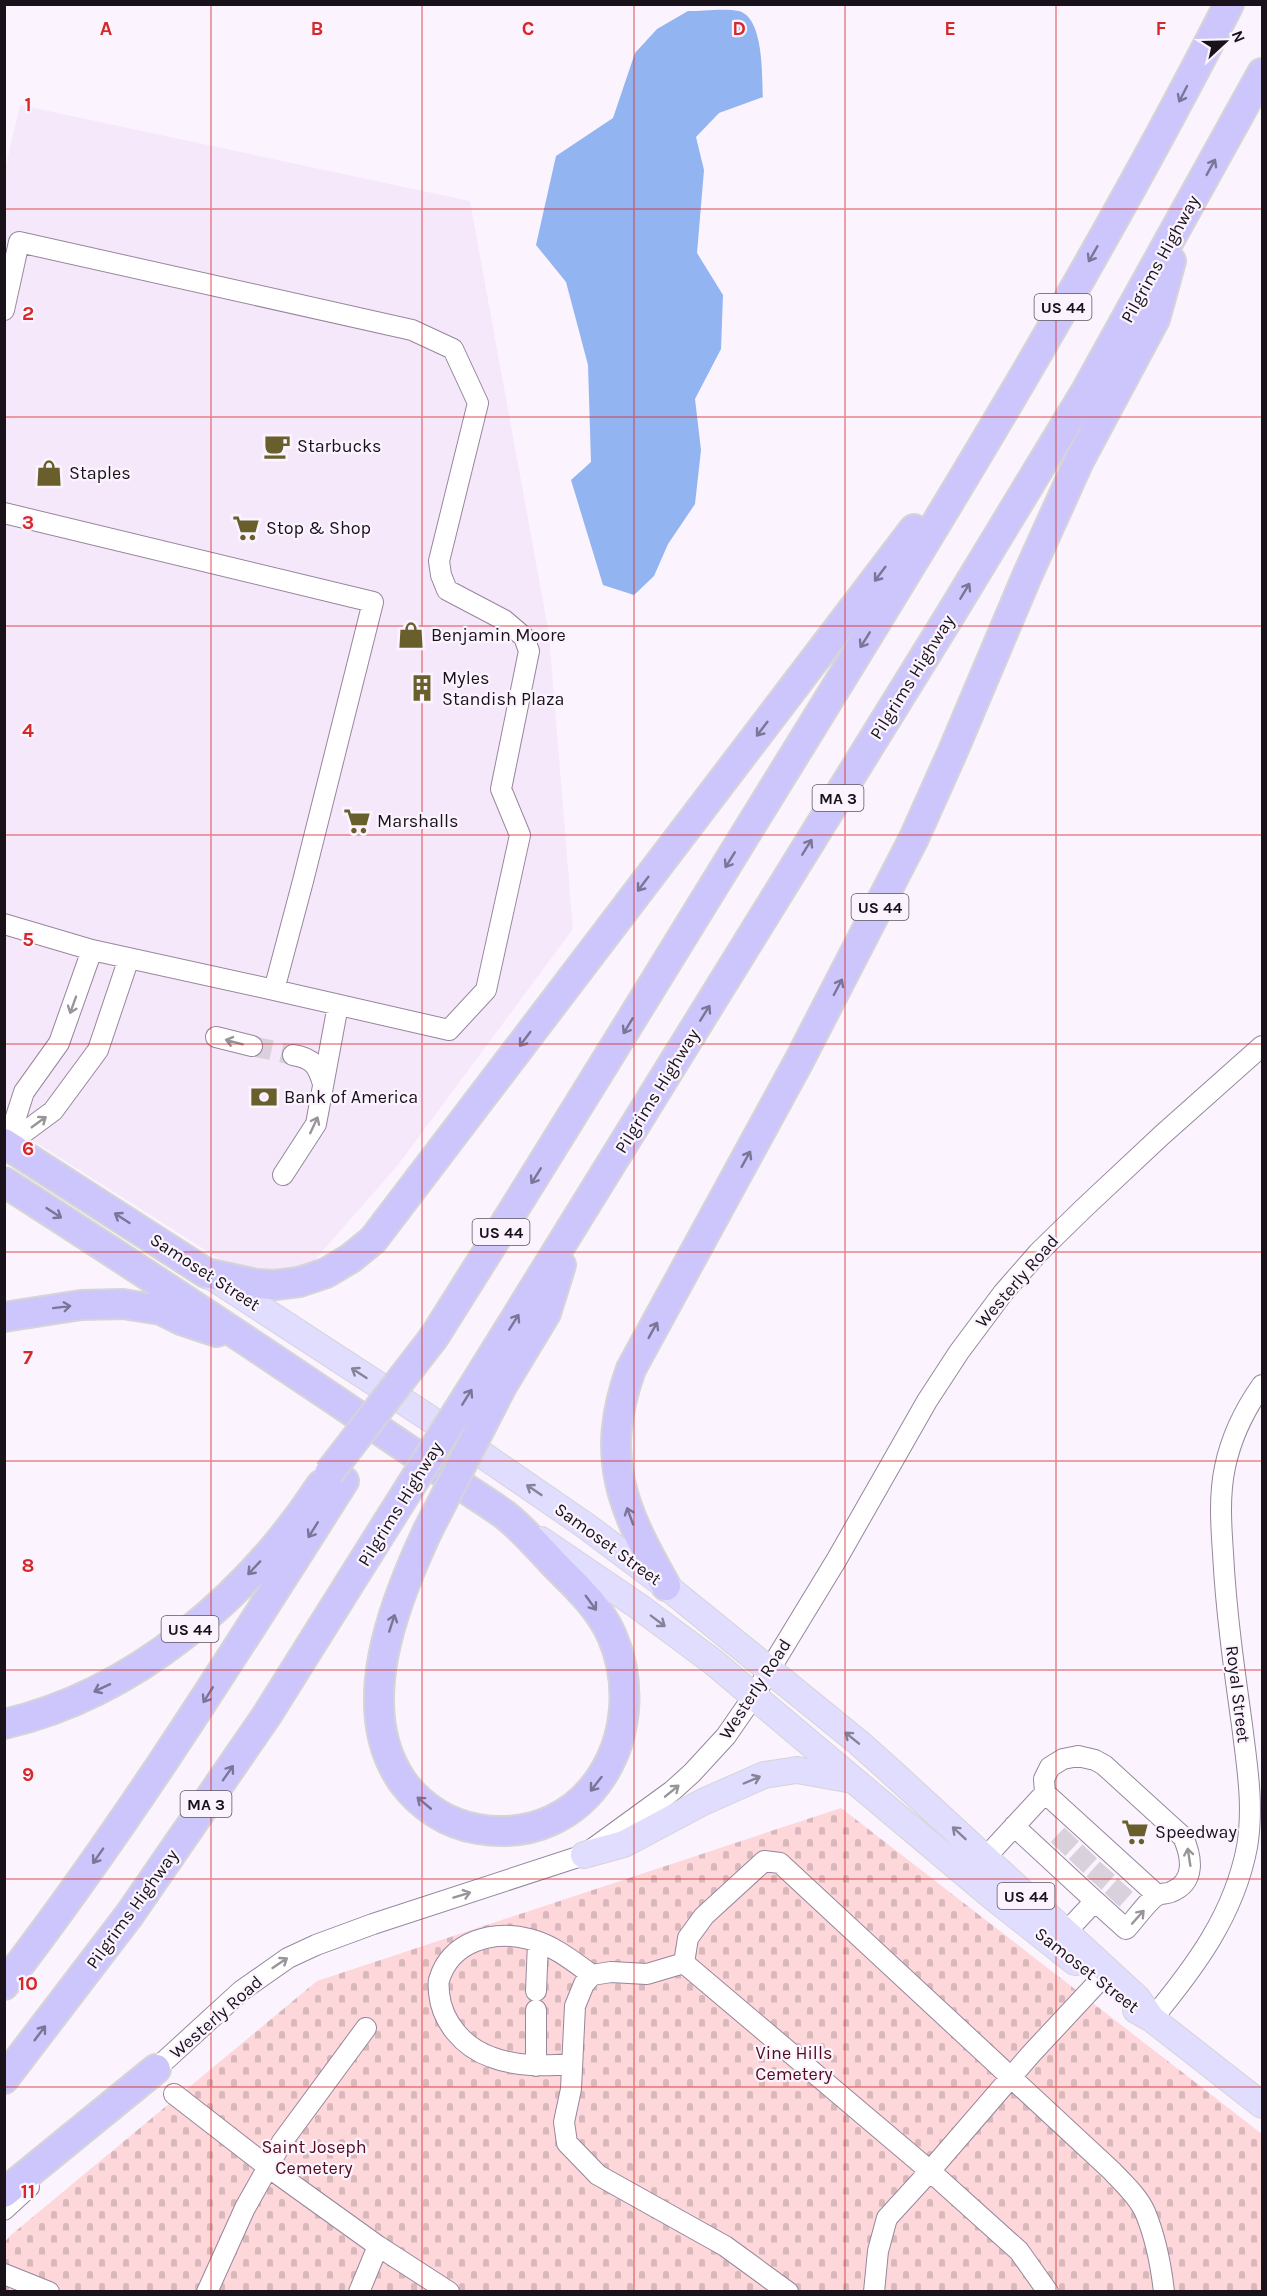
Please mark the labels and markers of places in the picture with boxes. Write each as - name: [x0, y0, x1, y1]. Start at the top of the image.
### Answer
- cafe icon: Starbucks: [262, 431, 292, 461]
- place label: Starbucks: [297, 435, 382, 457]
- shop icon: Staples: [34, 458, 64, 488]
- place label: Staples: [69, 462, 131, 484]
- supermarket icon: Stop & Shop: [231, 513, 261, 543]
- place label: Stop & Shop: [266, 517, 371, 539]
- shop icon: Benjamin Moore: [396, 620, 426, 650]
- place label: Benjamin Moore: [431, 624, 566, 646]
- place label: Myles Standish Plaza: [442, 667, 564, 710]
- building icon: Myles Standish Plaza: [407, 673, 437, 703]
- supermarket icon: Marshalls: [342, 806, 372, 836]
- place label: Marshalls: [377, 810, 458, 832]
- bank icon: Bank of America: [249, 1082, 279, 1112]
- place label: Bank of America: [284, 1086, 418, 1108]
- supermarket icon: Speedway: [1120, 1817, 1150, 1847]
- place label: Speedway: [1155, 1821, 1238, 1843]

